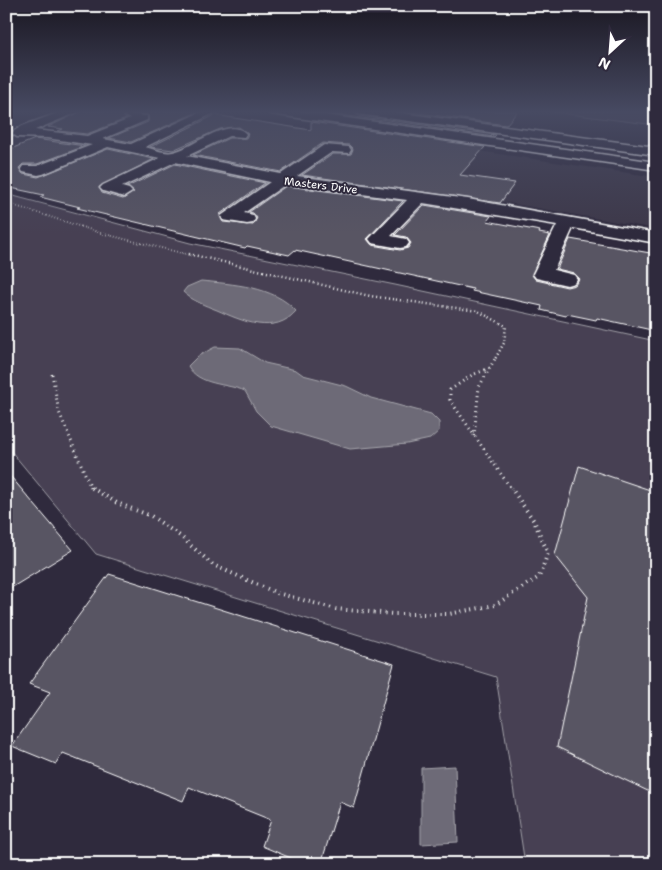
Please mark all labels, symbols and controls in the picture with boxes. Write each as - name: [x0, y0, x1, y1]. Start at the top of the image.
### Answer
- north arrow: [584, 28, 634, 78]
- text: N: [595, 53, 613, 74]
- street label: Masters Drive: [283, 174, 359, 197]

